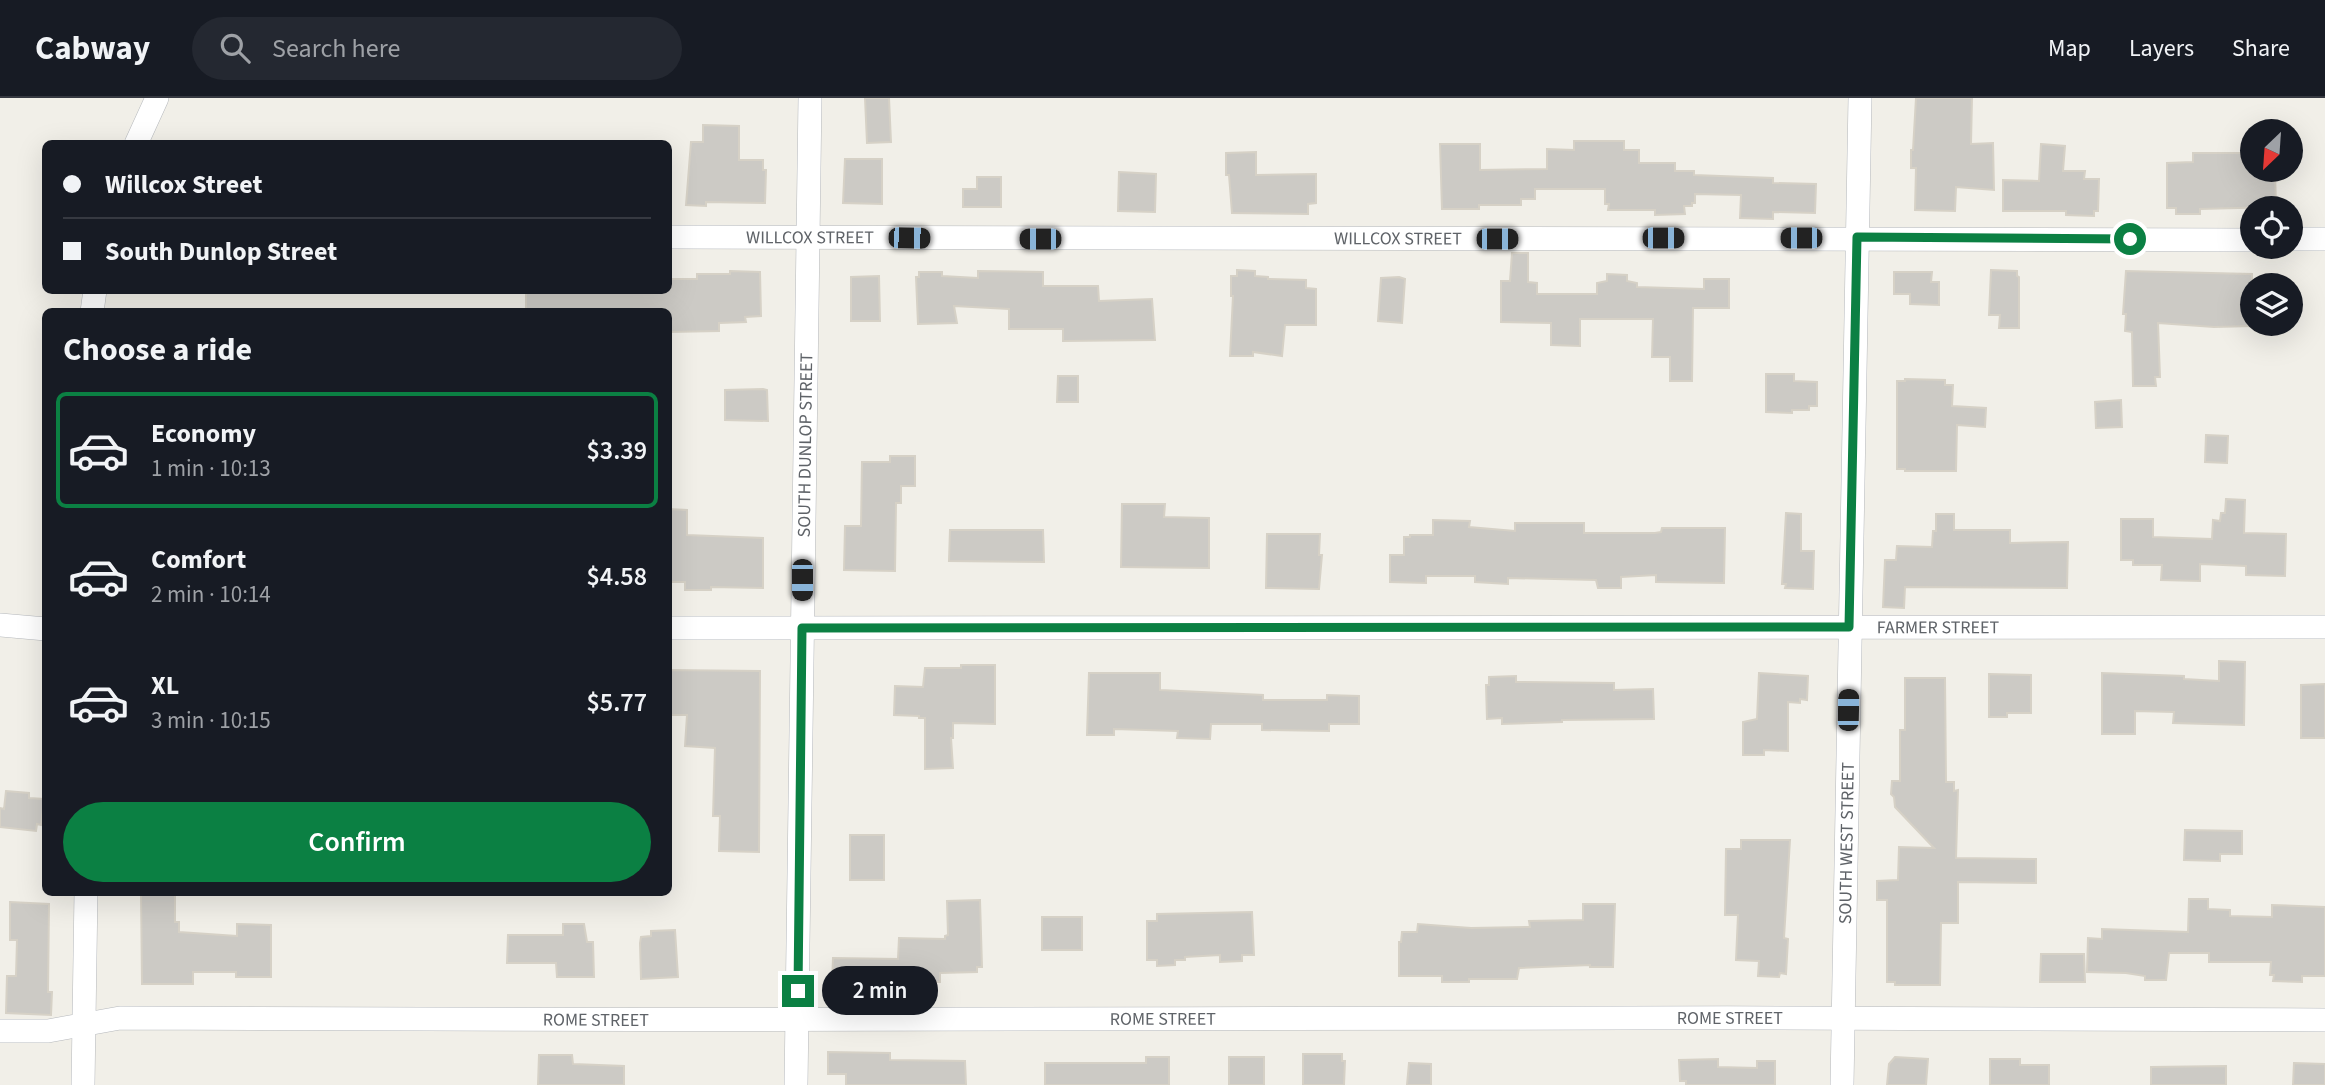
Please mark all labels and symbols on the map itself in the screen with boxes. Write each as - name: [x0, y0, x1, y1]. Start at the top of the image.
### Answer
- north arrow: [2240, 119, 2303, 182]
- route start: [2114, 223, 2146, 255]
- street label: WILLCOX STREET: [746, 225, 874, 250]
- street label: WILLCOX STREET: [1334, 226, 1462, 252]
- car: [888, 227, 931, 249]
- car: [1643, 228, 1685, 249]
- car: [1781, 228, 1823, 249]
- car: [1020, 229, 1062, 250]
- car: [1477, 229, 1519, 250]
- street label: SOUTH DUNLOP STREET: [792, 352, 819, 537]
- car: [792, 559, 813, 601]
- street label: FARMER STREET: [1877, 615, 2000, 640]
- car: [1838, 689, 1859, 731]
- street label: SOUTH WEST STREET: [1833, 761, 1861, 924]
- callout: 2 min: [822, 966, 938, 1015]
- route end: [782, 975, 814, 1007]
- street label: ROME STREET: [1677, 1006, 1783, 1031]
- street label: ROME STREET: [1110, 1007, 1216, 1032]
- street label: ROME STREET: [543, 1008, 649, 1033]

